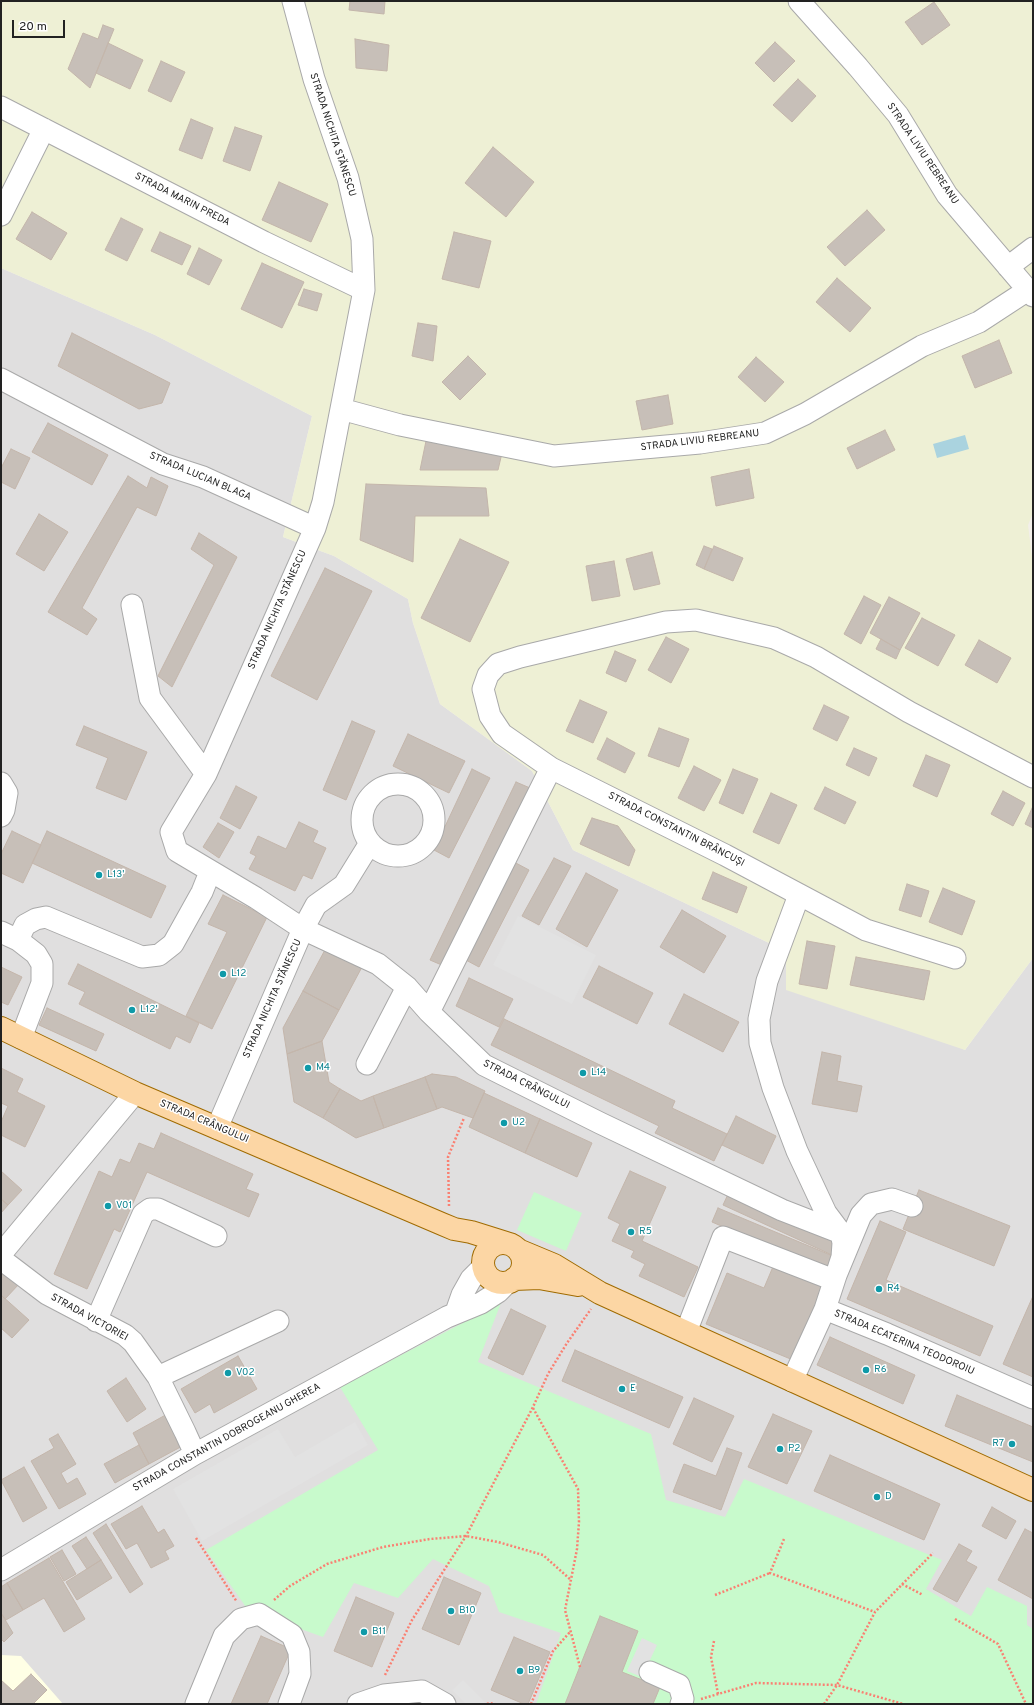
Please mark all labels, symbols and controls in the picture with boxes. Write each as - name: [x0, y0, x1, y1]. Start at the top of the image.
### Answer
- scale bar: [14, 12, 67, 38]
- text: 20 m: [19, 19, 47, 35]
- street label: STRADA NICHITA STĂNESCU: [306, 72, 358, 198]
- street label: STRADA LIVIU REBREANU: [884, 101, 960, 207]
- street label: STRADA MARIN PREDA: [132, 171, 232, 229]
- street label: STRADA LIVIU REBREANU: [640, 428, 760, 454]
- street label: STRADA LUCIAN BLAGA: [147, 450, 253, 504]
- street label: STRADA NICHITA STĂNESCU: [246, 549, 310, 671]
- street label: STRADA CONSTANTIN BRÂNCUȘI: [606, 790, 746, 870]
- place label: L13': [107, 869, 124, 881]
- marker: L13': [94, 870, 104, 880]
- street label: STRADA NICHITA STĂNESCU: [241, 938, 305, 1060]
- place label: L12: [231, 968, 246, 980]
- marker: L12: [218, 969, 228, 979]
- place label: L12': [140, 1004, 158, 1016]
- marker: L12': [127, 1005, 137, 1015]
- street label: STRADA CRÂNGULUI: [481, 1058, 571, 1112]
- place label: M4: [316, 1062, 330, 1074]
- marker: M4: [303, 1063, 313, 1073]
- place label: L14: [591, 1067, 606, 1079]
- marker: L14: [578, 1068, 588, 1078]
- street label: STRADA CRÂNGULUI: [158, 1098, 250, 1146]
- place label: U2: [512, 1117, 525, 1129]
- marker: U2: [499, 1118, 509, 1128]
- place label: V01: [116, 1200, 132, 1212]
- marker: V01: [103, 1201, 113, 1211]
- place label: R5: [639, 1226, 652, 1238]
- marker: R5: [626, 1227, 636, 1237]
- place label: R4: [887, 1283, 900, 1295]
- marker: R4: [874, 1284, 884, 1294]
- street label: STRADA VICTORIEI: [48, 1292, 130, 1344]
- street label: STRADA ECATERINA TEODOROIU: [832, 1308, 976, 1378]
- place label: R6: [874, 1364, 887, 1376]
- marker: R6: [861, 1365, 871, 1375]
- place label: V02: [236, 1367, 255, 1379]
- marker: V02: [223, 1368, 233, 1378]
- street label: STRADA CONSTANTIN DOBROGEANU GHEREA: [131, 1381, 323, 1495]
- place label: E: [630, 1383, 636, 1395]
- marker: E: [617, 1384, 627, 1394]
- place label: R7: [992, 1438, 1004, 1450]
- marker: R7: [1007, 1439, 1017, 1449]
- place label: P2: [788, 1443, 800, 1455]
- marker: P2: [775, 1444, 785, 1454]
- place label: D: [885, 1491, 892, 1503]
- marker: D: [872, 1492, 882, 1502]
- place label: B10: [459, 1605, 476, 1617]
- marker: B10: [446, 1606, 456, 1616]
- place label: B11: [372, 1626, 386, 1638]
- marker: B11: [359, 1627, 369, 1637]
- place label: B9: [528, 1665, 540, 1677]
- marker: B9: [515, 1666, 525, 1676]

